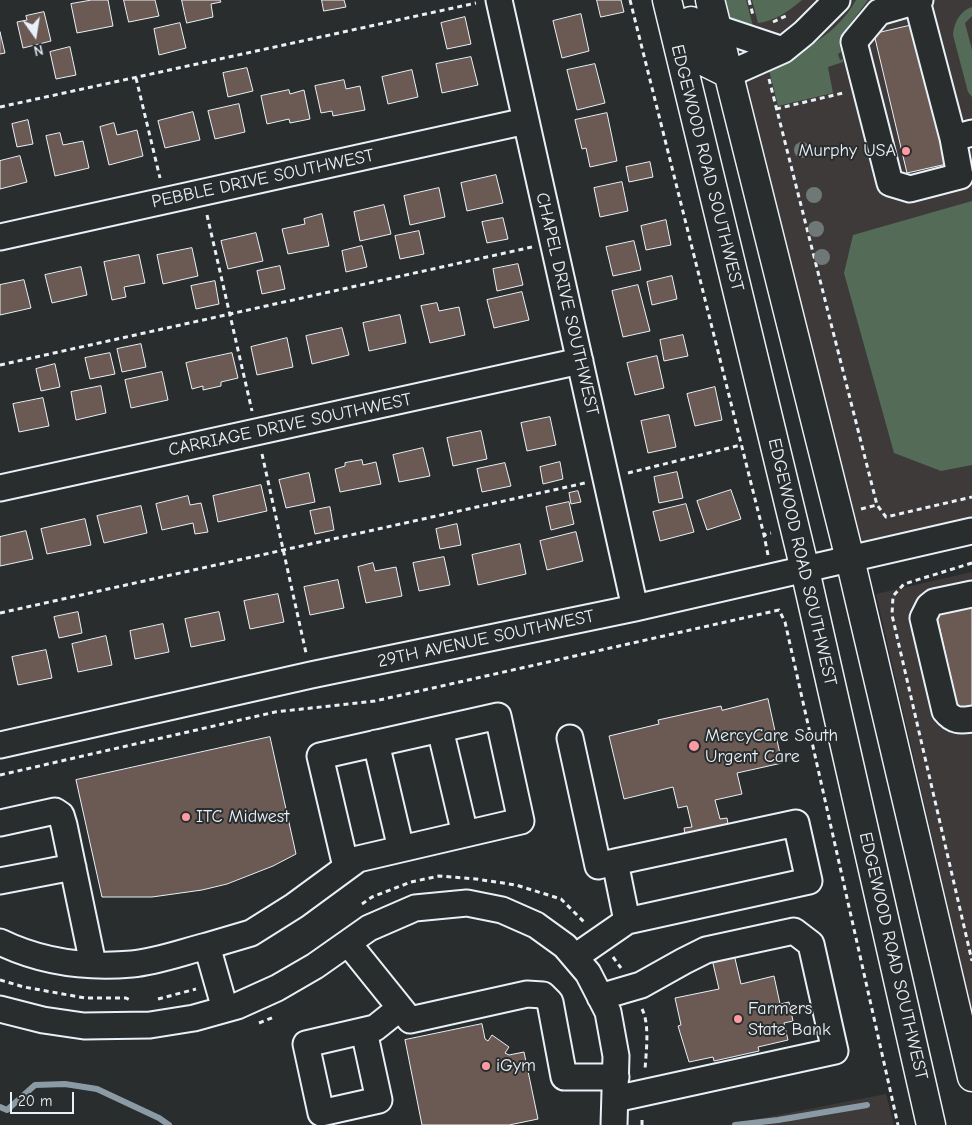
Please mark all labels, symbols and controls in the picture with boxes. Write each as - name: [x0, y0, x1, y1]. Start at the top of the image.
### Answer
- north arrow: [10, 10, 60, 60]
- text: N: [32, 41, 45, 59]
- street label: EDGEWOOD ROAD SOUTHWEST: [666, 42, 748, 294]
- place label: Murphy USA: [798, 140, 896, 162]
- street label: PEBBLE DRIVE SOUTHWEST: [150, 145, 376, 213]
- marker: Murphy USA: [900, 145, 912, 157]
- street label: CHAPEL DRIVE SOUTHWEST: [531, 190, 603, 418]
- street label: CARRIAGE DRIVE SOUTHWEST: [166, 389, 414, 461]
- street label: EDGEWOOD ROAD SOUTHWEST: [763, 436, 841, 688]
- street label: 29TH AVENUE SOUTHWEST: [376, 605, 596, 673]
- place label: MercyCare South Urgent Care: [705, 725, 838, 768]
- marker: MercyCare South Urgent Care: [687, 739, 701, 753]
- place label: ITC Midwest: [196, 806, 289, 828]
- marker: ITC Midwest: [180, 811, 192, 823]
- street label: EDGEWOOD ROAD SOUTHWEST: [854, 830, 932, 1082]
- place label: Farmers State Bank: [748, 998, 831, 1040]
- marker: Farmers State Bank: [732, 1013, 744, 1025]
- place label: iGym: [496, 1055, 536, 1077]
- marker: iGym: [480, 1060, 492, 1072]
- scale bar: [12, 1082, 76, 1114]
- text: 20 m: [18, 1092, 52, 1110]

